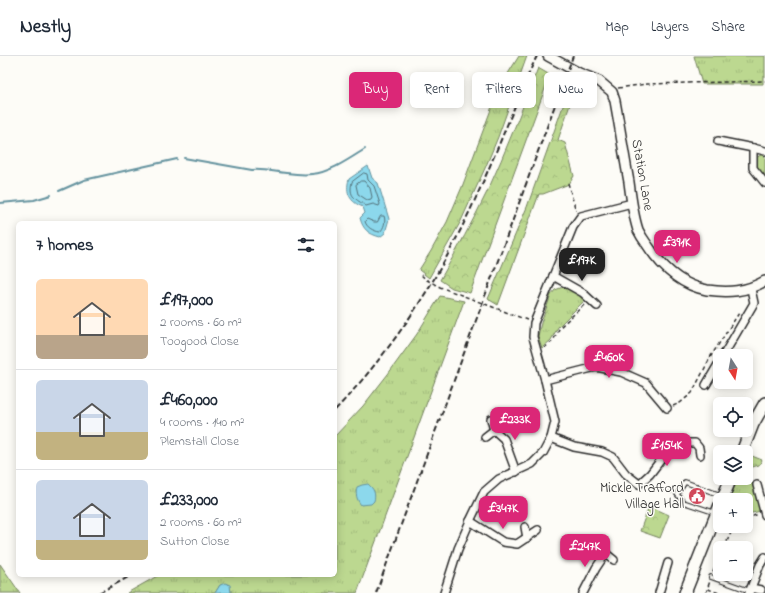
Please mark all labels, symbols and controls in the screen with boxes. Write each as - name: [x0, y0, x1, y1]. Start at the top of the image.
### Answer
- text: Nestly: [20, 14, 71, 41]
- text: Map: [605, 17, 629, 38]
- text: Layers: [651, 17, 689, 38]
- text: Share: [711, 17, 745, 38]
- chip: Buy: [349, 72, 402, 108]
- chip: Rent: [410, 72, 464, 108]
- chip: Filters: [472, 72, 536, 108]
- chip: New: [544, 72, 597, 108]
- street label: Station Lane: [625, 138, 659, 213]
- pin: £391K: [649, 230, 705, 264]
- text: 7 homes: [36, 233, 94, 258]
- text: £391K: [663, 233, 691, 252]
- icon: filters: [295, 234, 317, 256]
- pin: £197K: [554, 248, 610, 282]
- text: £197K: [568, 251, 596, 270]
- text: £197,000: [160, 288, 213, 313]
- icon: home: [68, 295, 116, 343]
- text: 2 rooms · 60 m²: [160, 313, 242, 332]
- text: Toogood Close: [160, 332, 239, 351]
- pin: £460K: [581, 345, 637, 379]
- text: £460K: [593, 348, 625, 367]
- north arrow: [713, 349, 753, 389]
- map controls: [713, 349, 753, 581]
- text: £460,000: [160, 388, 218, 413]
- icon: home: [68, 396, 116, 444]
- button: locate: [713, 397, 753, 437]
- pin: £233K: [487, 407, 543, 441]
- text: £233K: [499, 410, 531, 429]
- text: 4 rooms · 140 m²: [160, 413, 244, 432]
- text: Plemstall Close: [160, 432, 239, 451]
- pin: £154K: [639, 433, 695, 467]
- text: £154K: [651, 436, 683, 455]
- button: layers: [713, 445, 753, 485]
- place label: Mickle Trafford Village Hall: [600, 478, 684, 516]
- public building icon: Mickle Trafford Village Hall: [687, 486, 707, 506]
- text: £233,000: [160, 488, 218, 513]
- button: +: [713, 493, 753, 533]
- icon: home: [68, 496, 116, 544]
- pin: £347K: [475, 496, 531, 530]
- text: £347K: [488, 499, 518, 518]
- text: 2 rooms · 60 m²: [160, 513, 242, 532]
- text: Sutton Close: [160, 532, 229, 551]
- pin: £247K: [557, 534, 613, 568]
- text: £247K: [569, 537, 601, 556]
- button: −: [713, 541, 753, 581]

